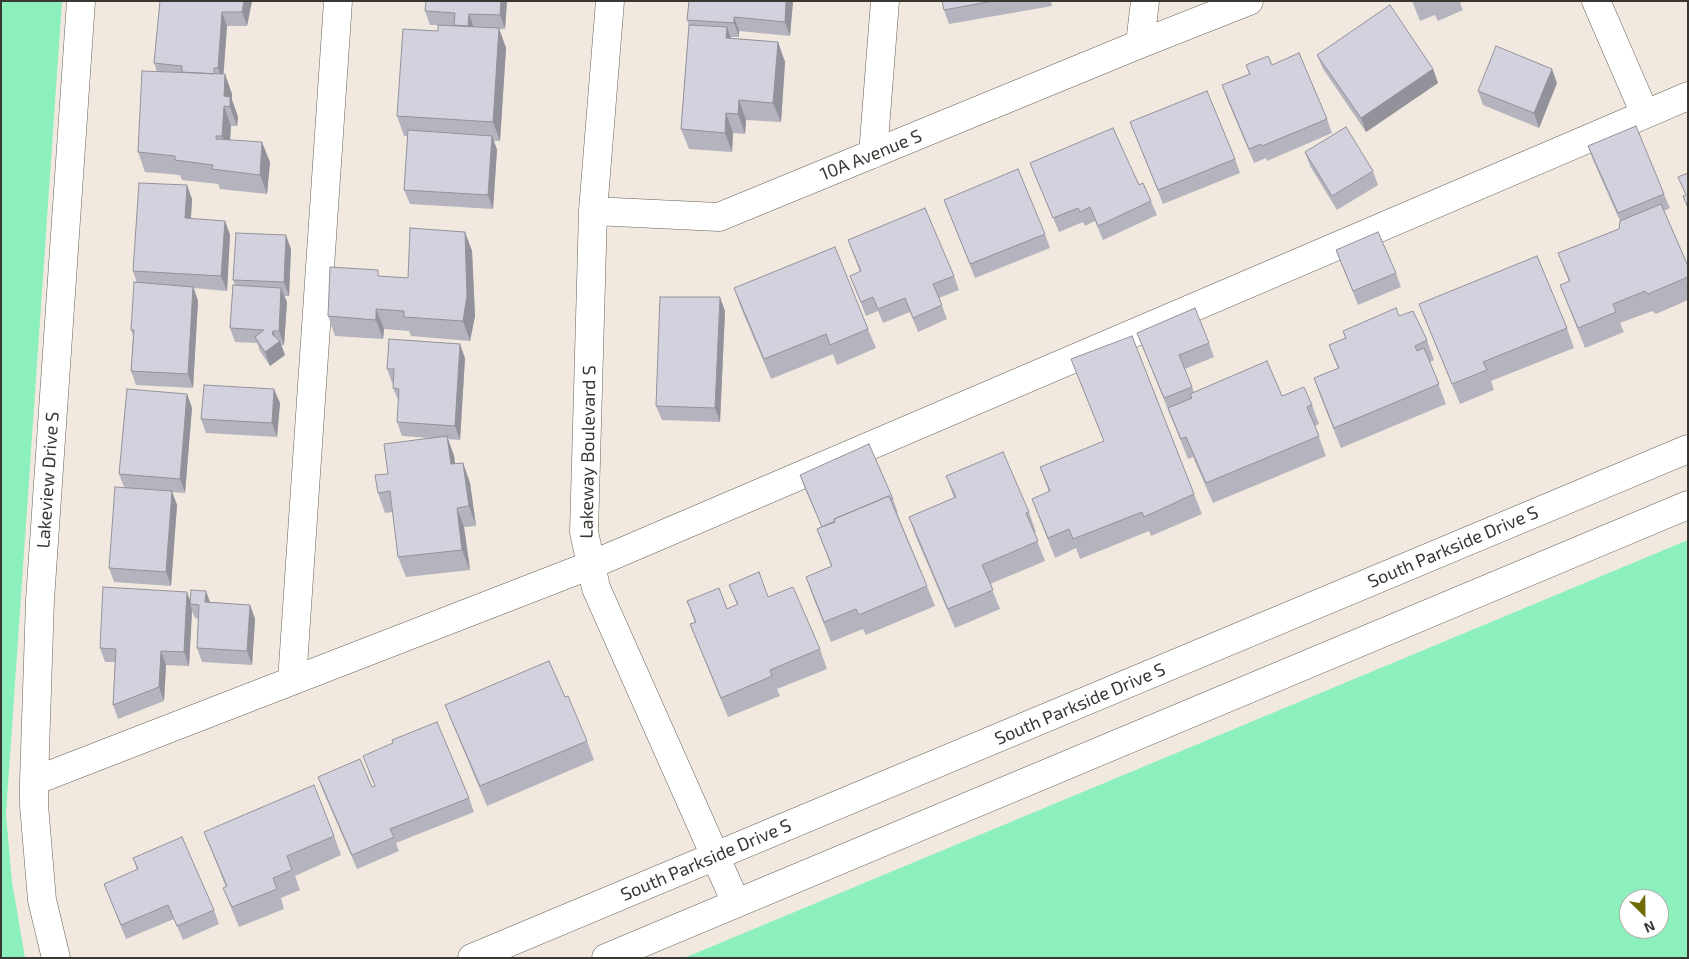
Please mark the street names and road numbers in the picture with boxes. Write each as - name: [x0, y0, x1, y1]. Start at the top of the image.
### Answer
- street label: 10A Avenue S: [817, 125, 925, 185]
- street label: Lakeway Boulevard S: [576, 365, 600, 539]
- street label: Lakeview Drive S: [32, 411, 64, 549]
- street label: South Parkside Drive S: [1364, 501, 1542, 593]
- street label: South Parkside Drive S: [991, 658, 1169, 750]
- street label: South Parkside Drive S: [617, 814, 795, 906]

